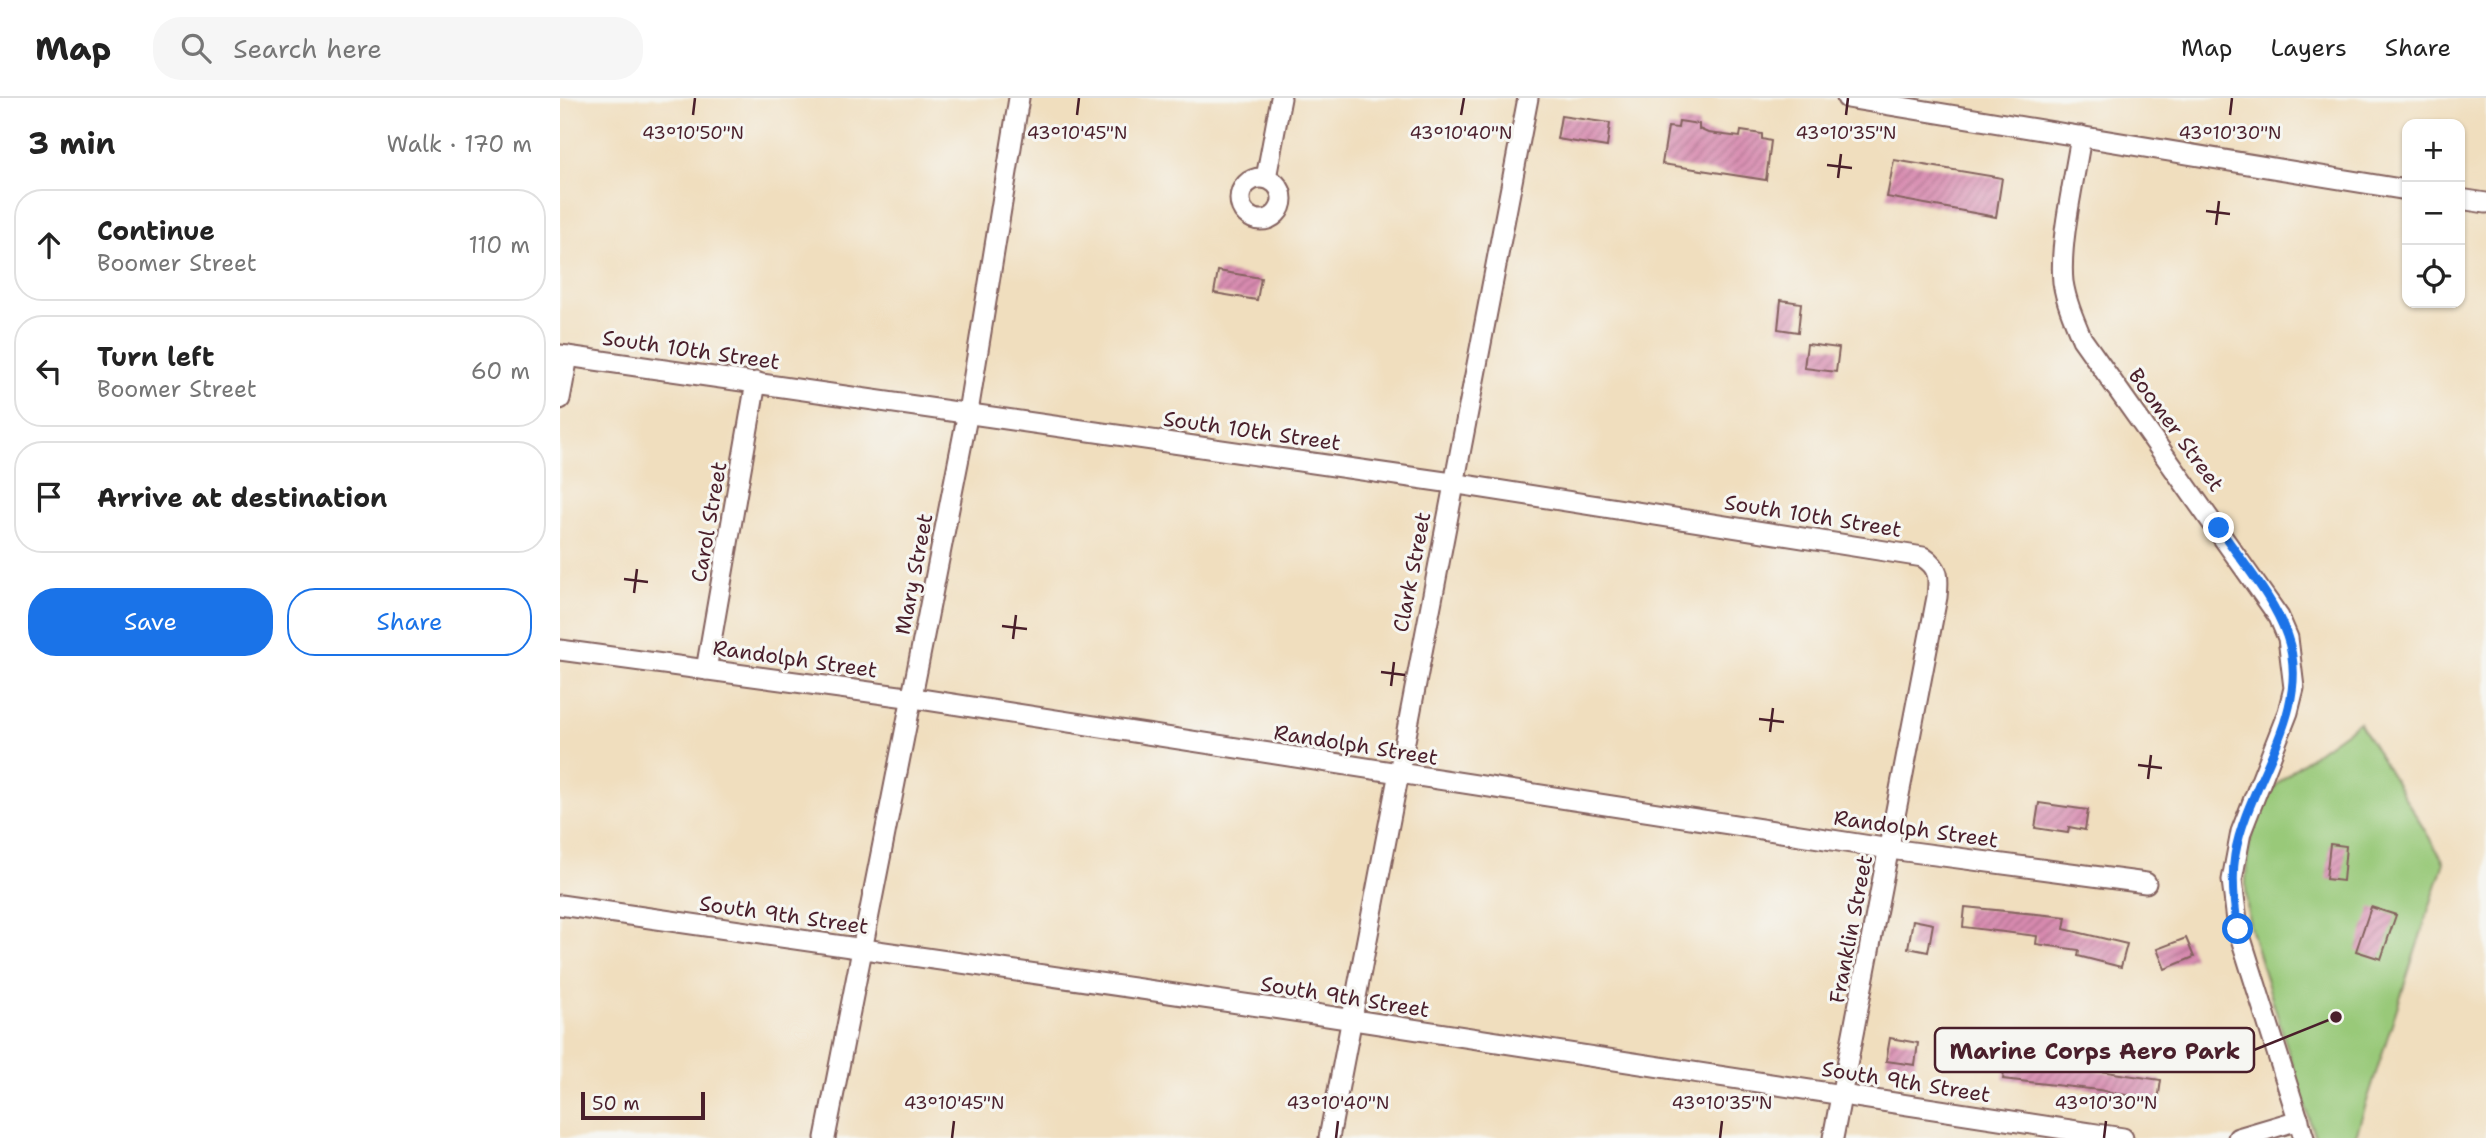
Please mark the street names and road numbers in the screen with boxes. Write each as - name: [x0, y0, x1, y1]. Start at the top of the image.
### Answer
- street label: South 10th Street: [600, 324, 782, 376]
- street label: Boomer Street: [2122, 363, 2230, 497]
- street label: South 10th Street: [1161, 405, 1343, 457]
- street label: Carol Street: [685, 459, 733, 585]
- street label: South 10th Street: [1722, 488, 1904, 544]
- street label: Clark Street: [1387, 509, 1437, 635]
- street label: Mary Street: [889, 511, 939, 637]
- street label: Randolph Street: [711, 634, 879, 684]
- street label: Randolph Street: [1272, 718, 1440, 772]
- street label: Randolph Street: [1832, 804, 2000, 854]
- street label: Franklin Street: [1823, 852, 1879, 1006]
- street label: South 9th Street: [698, 889, 870, 941]
- street label: South 9th Street: [1259, 970, 1431, 1024]
- street label: South 9th Street: [1820, 1055, 1992, 1109]

